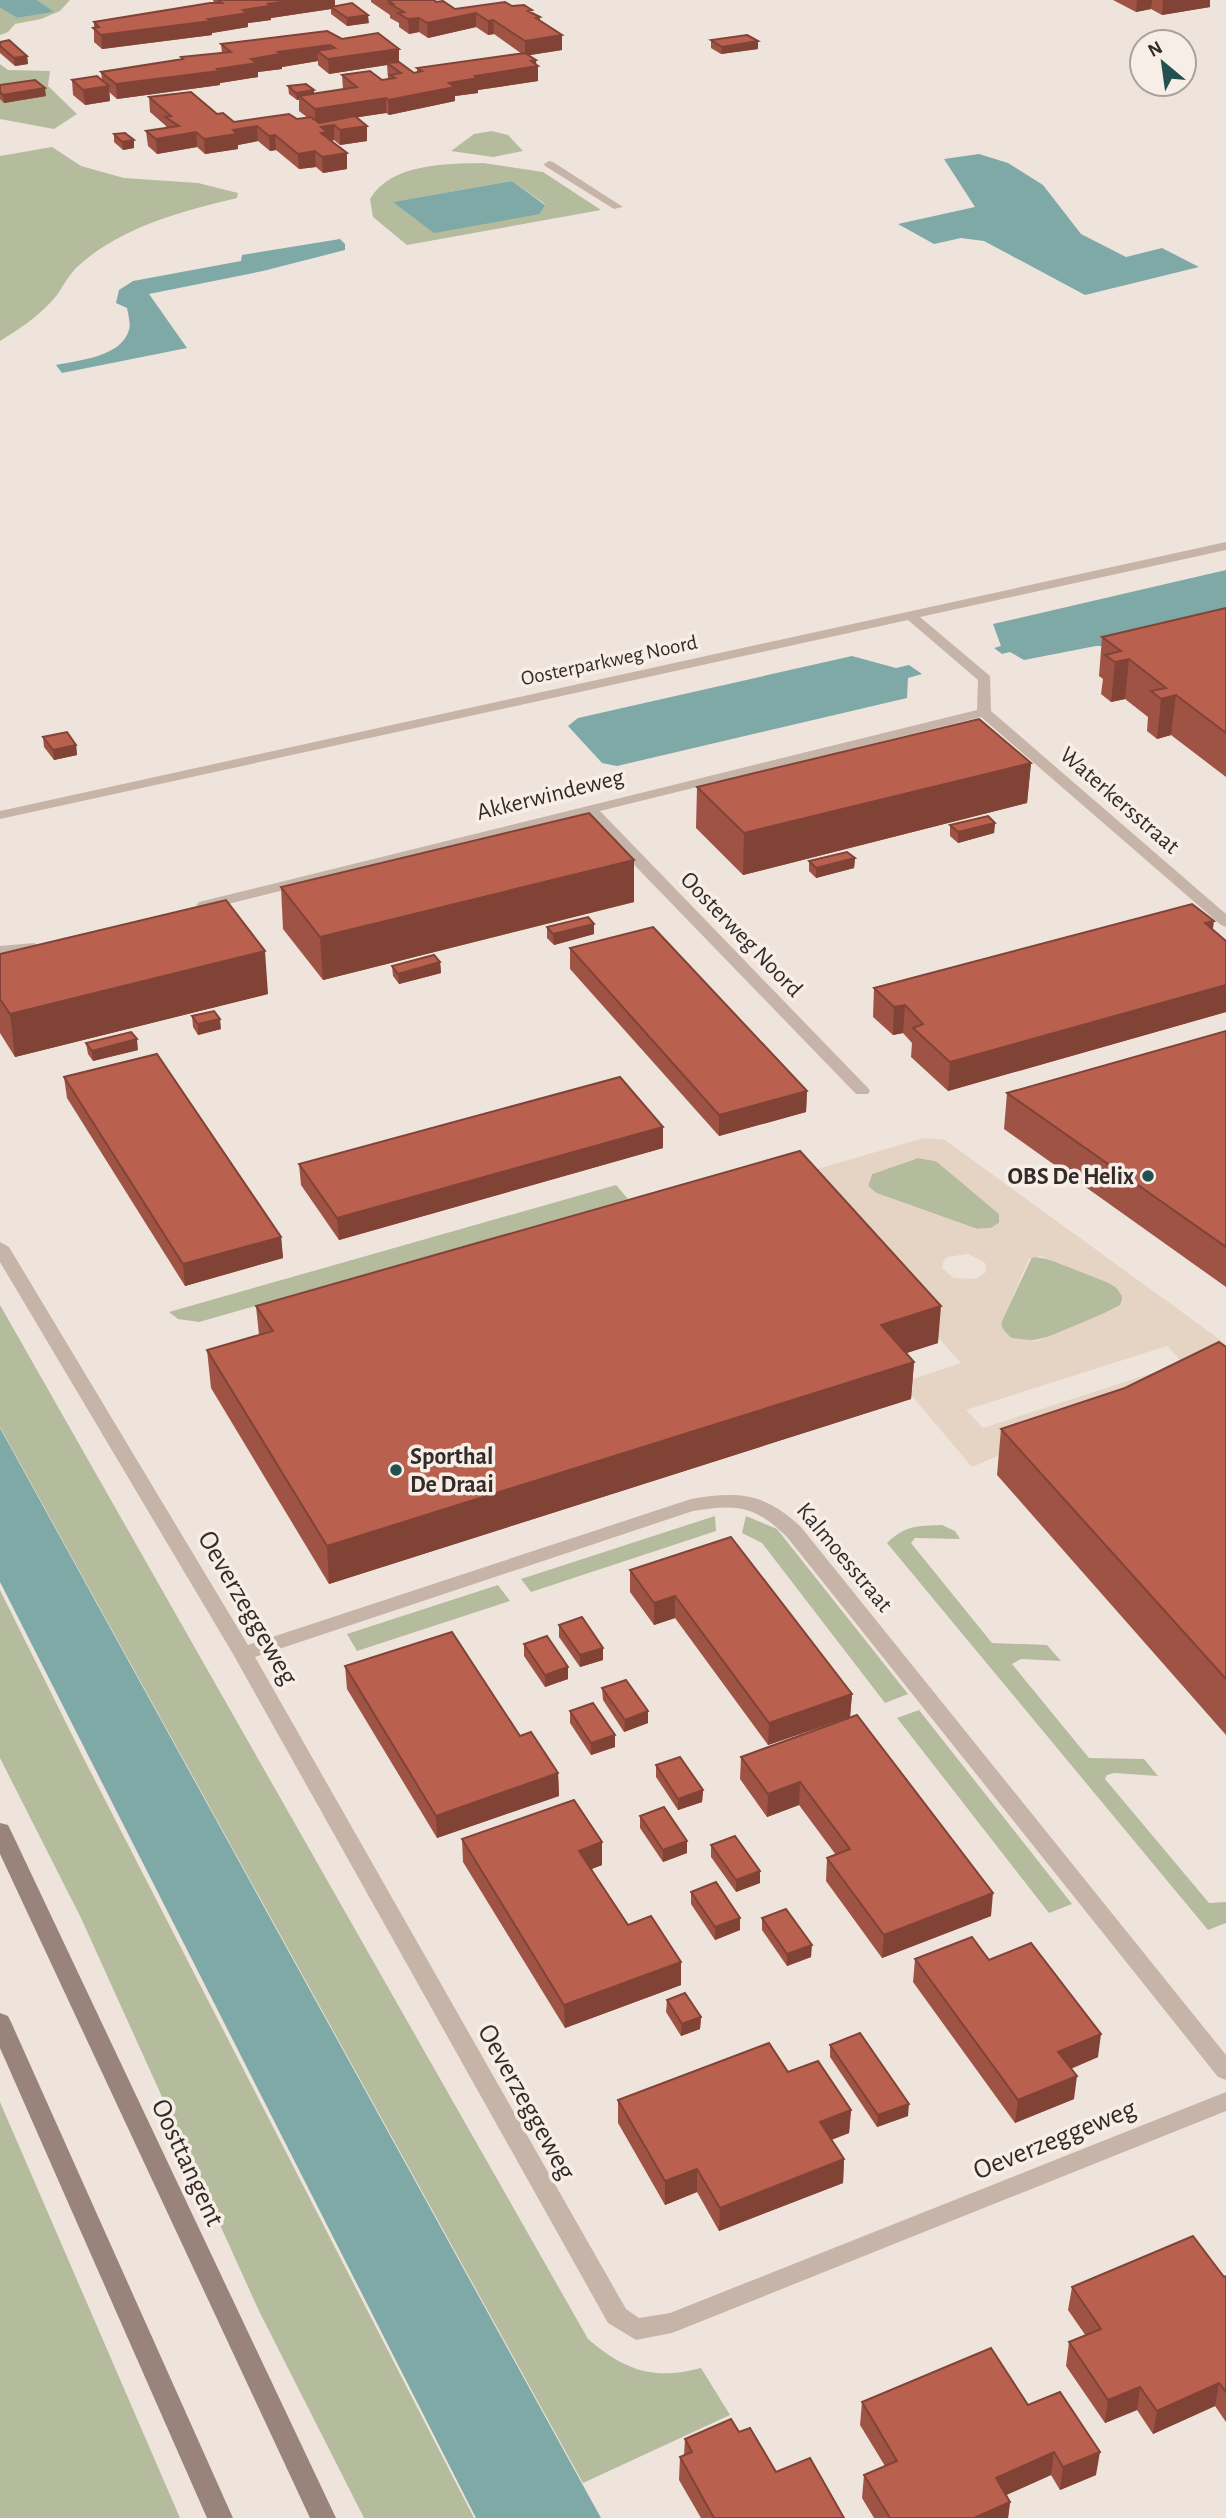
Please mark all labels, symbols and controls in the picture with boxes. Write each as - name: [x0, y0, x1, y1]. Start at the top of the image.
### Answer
- north arrow: [1128, 28, 1198, 98]
- text: N: [1145, 38, 1166, 61]
- street label: Oosterparkweg Noord: [519, 631, 699, 689]
- street label: Waterkersstraat: [1055, 743, 1184, 859]
- street label: Akkerwindeweg: [474, 765, 627, 825]
- street label: Oosterweg Noord: [676, 867, 807, 1002]
- place label: OBS De Helix: [1008, 1165, 1134, 1189]
- marker: OBS De Helix: [1140, 1168, 1156, 1184]
- place label: Sporthal De Draai: [410, 1445, 494, 1497]
- marker: Sporthal De Draai: [388, 1462, 404, 1478]
- street label: Kalmoesstraat: [792, 1498, 897, 1617]
- street label: Oeverzeggeweg: [192, 1526, 303, 1690]
- street label: Oeverzeggeweg: [472, 2020, 581, 2185]
- street label: Oeverzeggeweg: [969, 2094, 1140, 2185]
- street label: Oosttangent: [146, 2095, 229, 2231]

